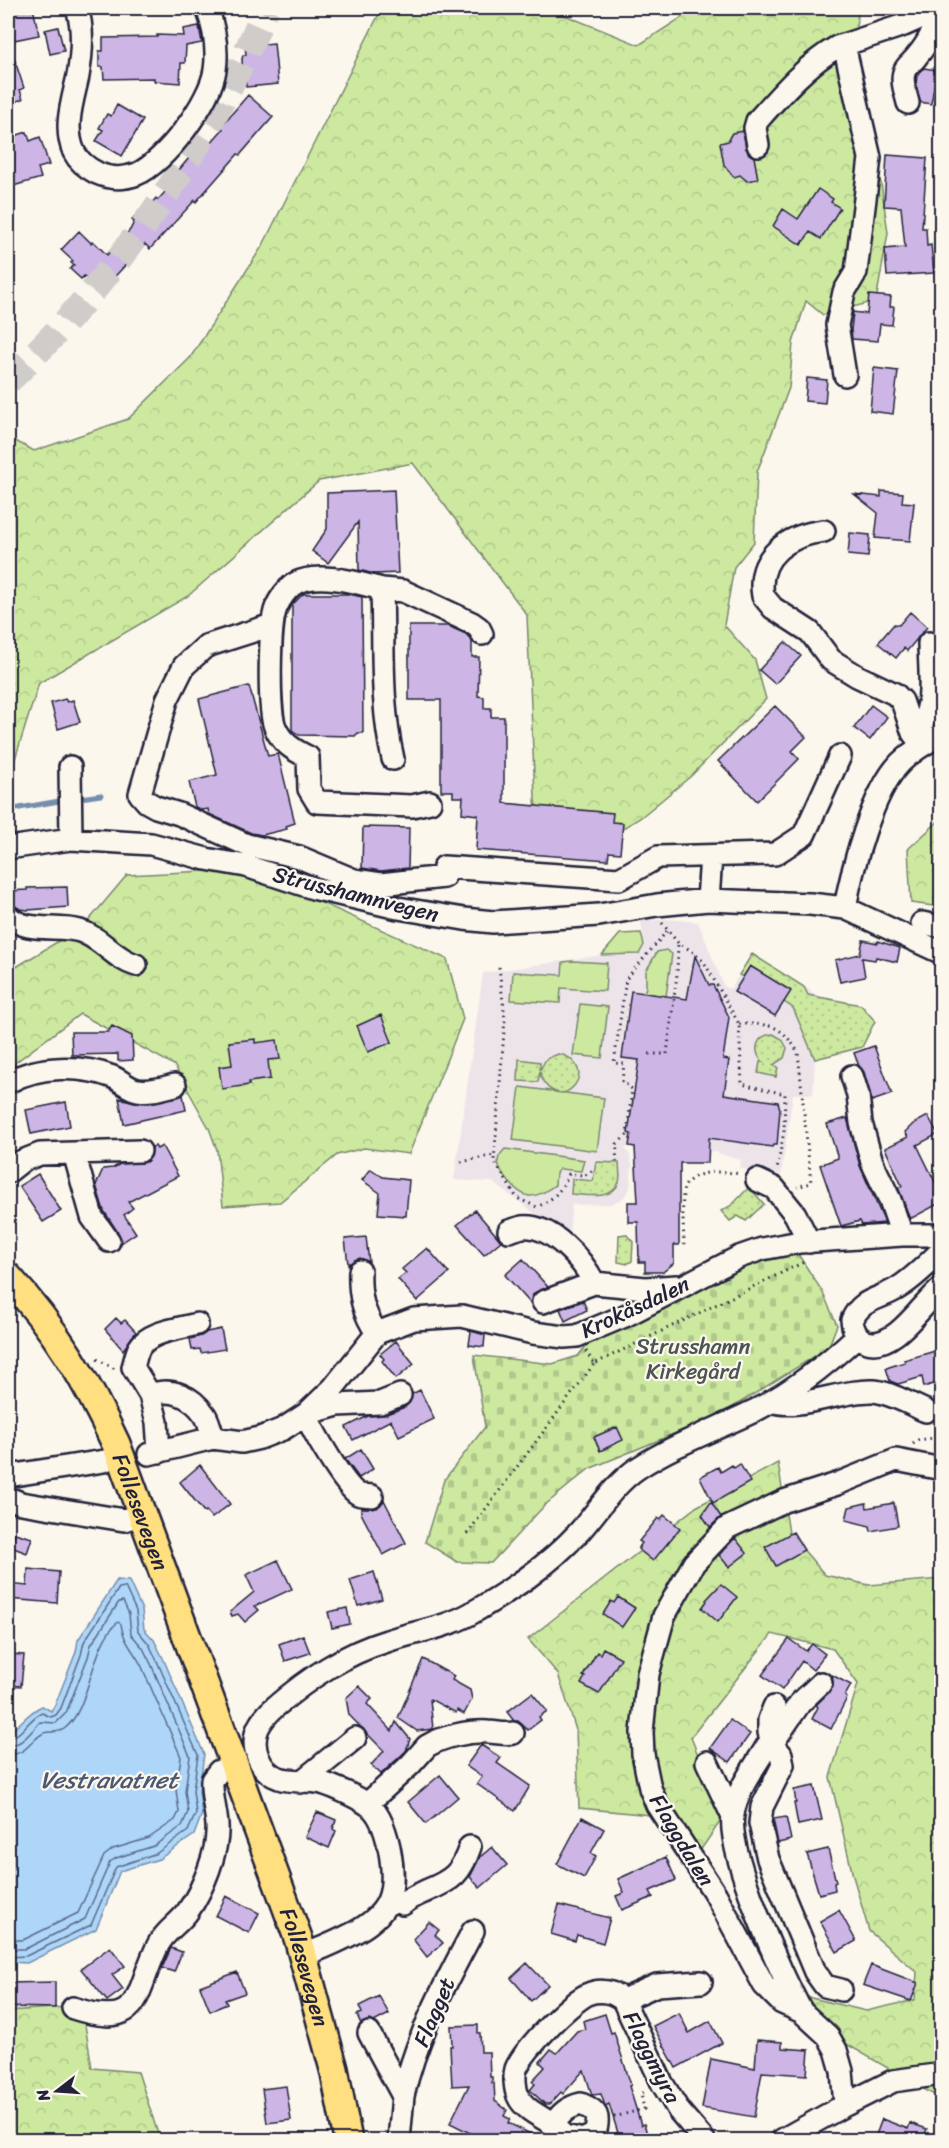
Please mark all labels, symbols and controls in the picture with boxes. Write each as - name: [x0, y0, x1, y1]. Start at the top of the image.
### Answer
- street label: Strusshamnvegen: [269, 855, 443, 933]
- street label: Krokåsdalen: [574, 1265, 696, 1349]
- park label: Strusshamn Kirkegård: [636, 1327, 750, 1391]
- street label: Follesevegen: [101, 1448, 180, 1576]
- water label: Vestravatnet: [40, 1759, 180, 1801]
- street label: Flaggdalen: [639, 1786, 725, 1894]
- street label: Follesevegen: [269, 1902, 341, 2031]
- street label: Flagget: [402, 1971, 466, 2053]
- street label: Flaggmyra: [612, 2004, 692, 2111]
- north arrow: [27, 2061, 87, 2121]
- text: N: [27, 2085, 59, 2106]

